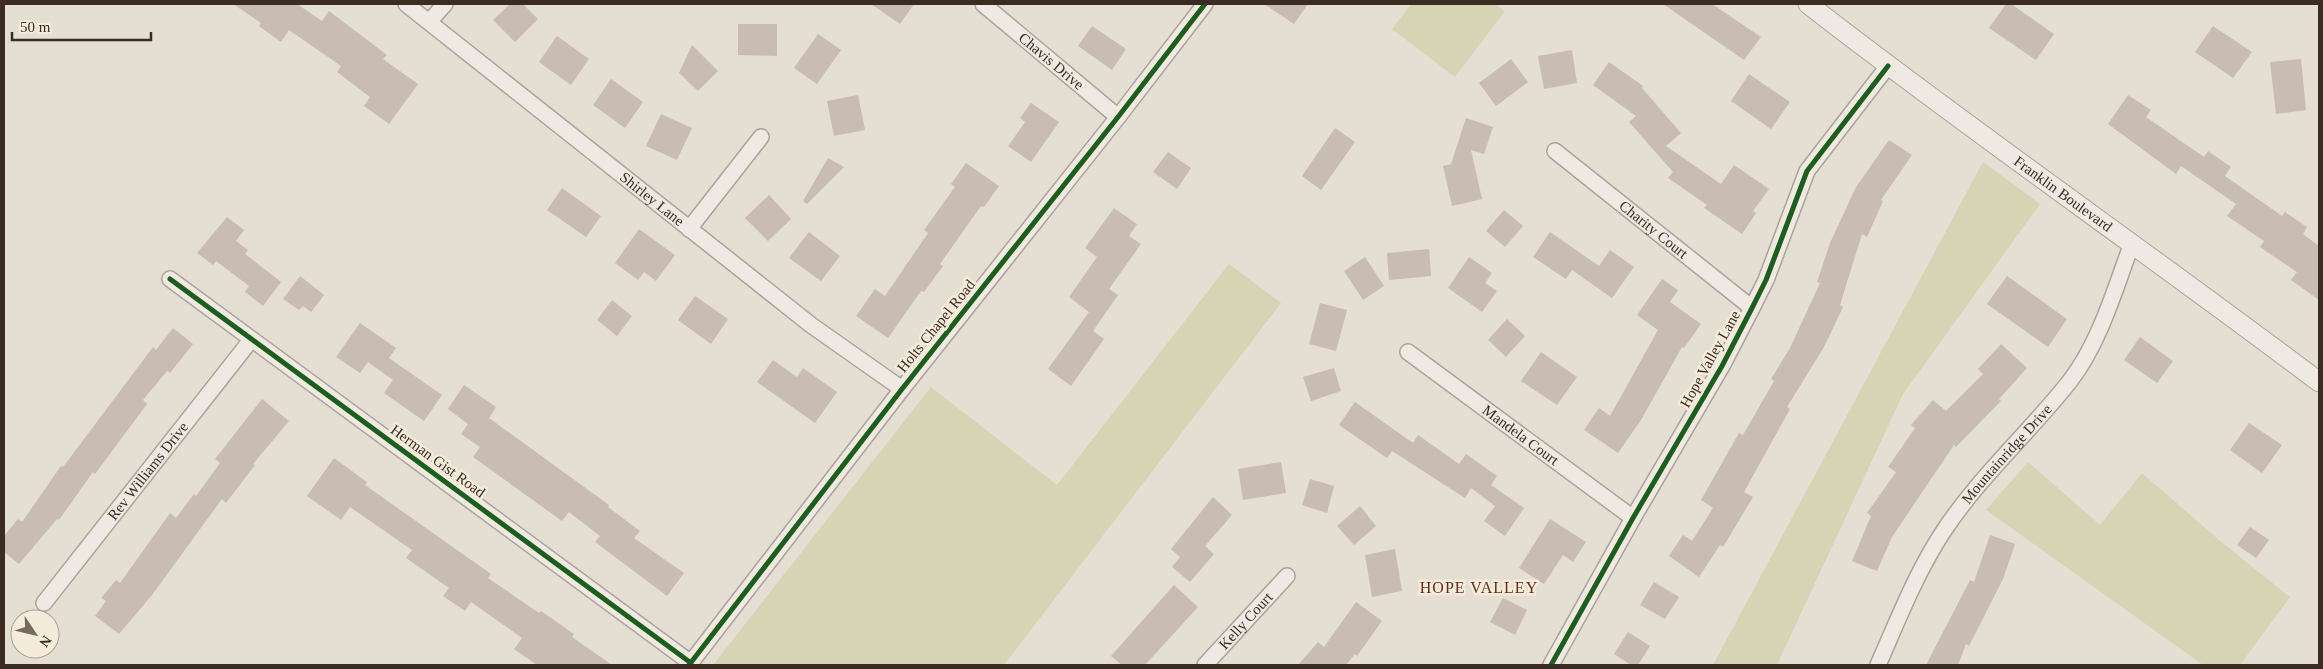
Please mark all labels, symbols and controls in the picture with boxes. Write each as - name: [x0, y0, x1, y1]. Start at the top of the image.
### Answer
- scale bar: [12, 10, 151, 42]
- text: 50 m: [20, 19, 51, 35]
- street label: Chavis Drive: [1016, 29, 1087, 93]
- street label: Franklin Boulevard: [2011, 153, 2116, 235]
- street label: Shirley Lane: [617, 169, 688, 229]
- street label: Charity Court: [1616, 197, 1692, 262]
- street label: Holts Chapel Road: [894, 276, 978, 375]
- street label: Hope Valley Lane: [1677, 308, 1743, 410]
- street label: Mountainridge Drive: [1959, 401, 2055, 507]
- street label: Mandela Court: [1480, 402, 1562, 469]
- street label: Rev Williams Drive: [104, 419, 192, 523]
- street label: Herman Gist Road: [388, 421, 489, 501]
- district label: HOPE VALLEY: [1420, 579, 1538, 596]
- street label: Kelly Court: [1216, 589, 1276, 653]
- north arrow: [10, 609, 60, 659]
- text: N: [36, 633, 54, 650]

